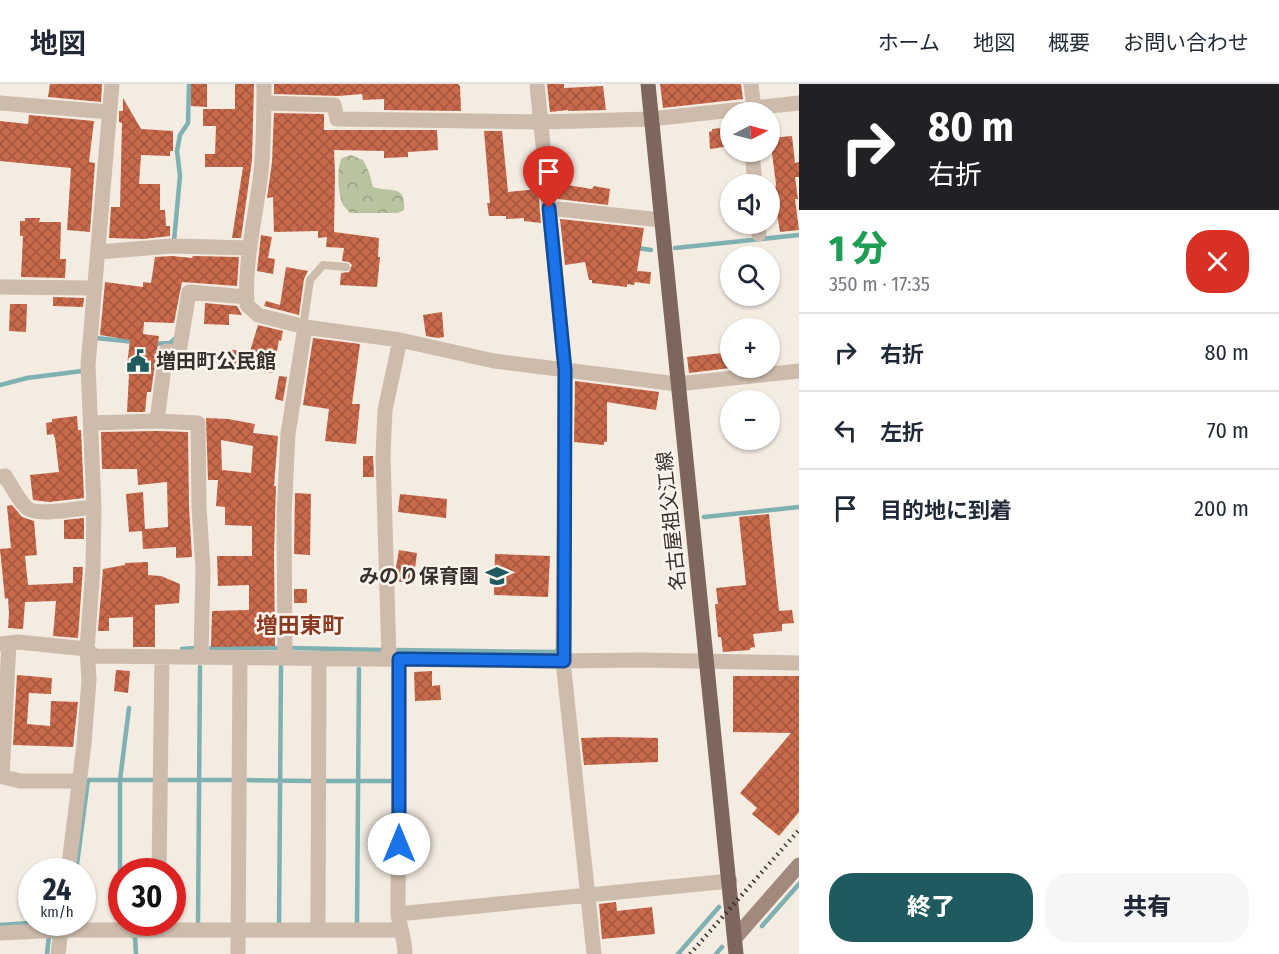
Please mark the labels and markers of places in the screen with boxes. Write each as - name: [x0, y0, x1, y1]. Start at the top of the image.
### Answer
- pin: [523, 146, 574, 208]
- public building icon: 増田町公民館: [125, 348, 151, 374]
- place label: 増田町公民館: [156, 349, 276, 373]
- school or university icon: みのり保育園: [484, 563, 510, 589]
- place label: みのり保育園: [359, 564, 479, 588]

